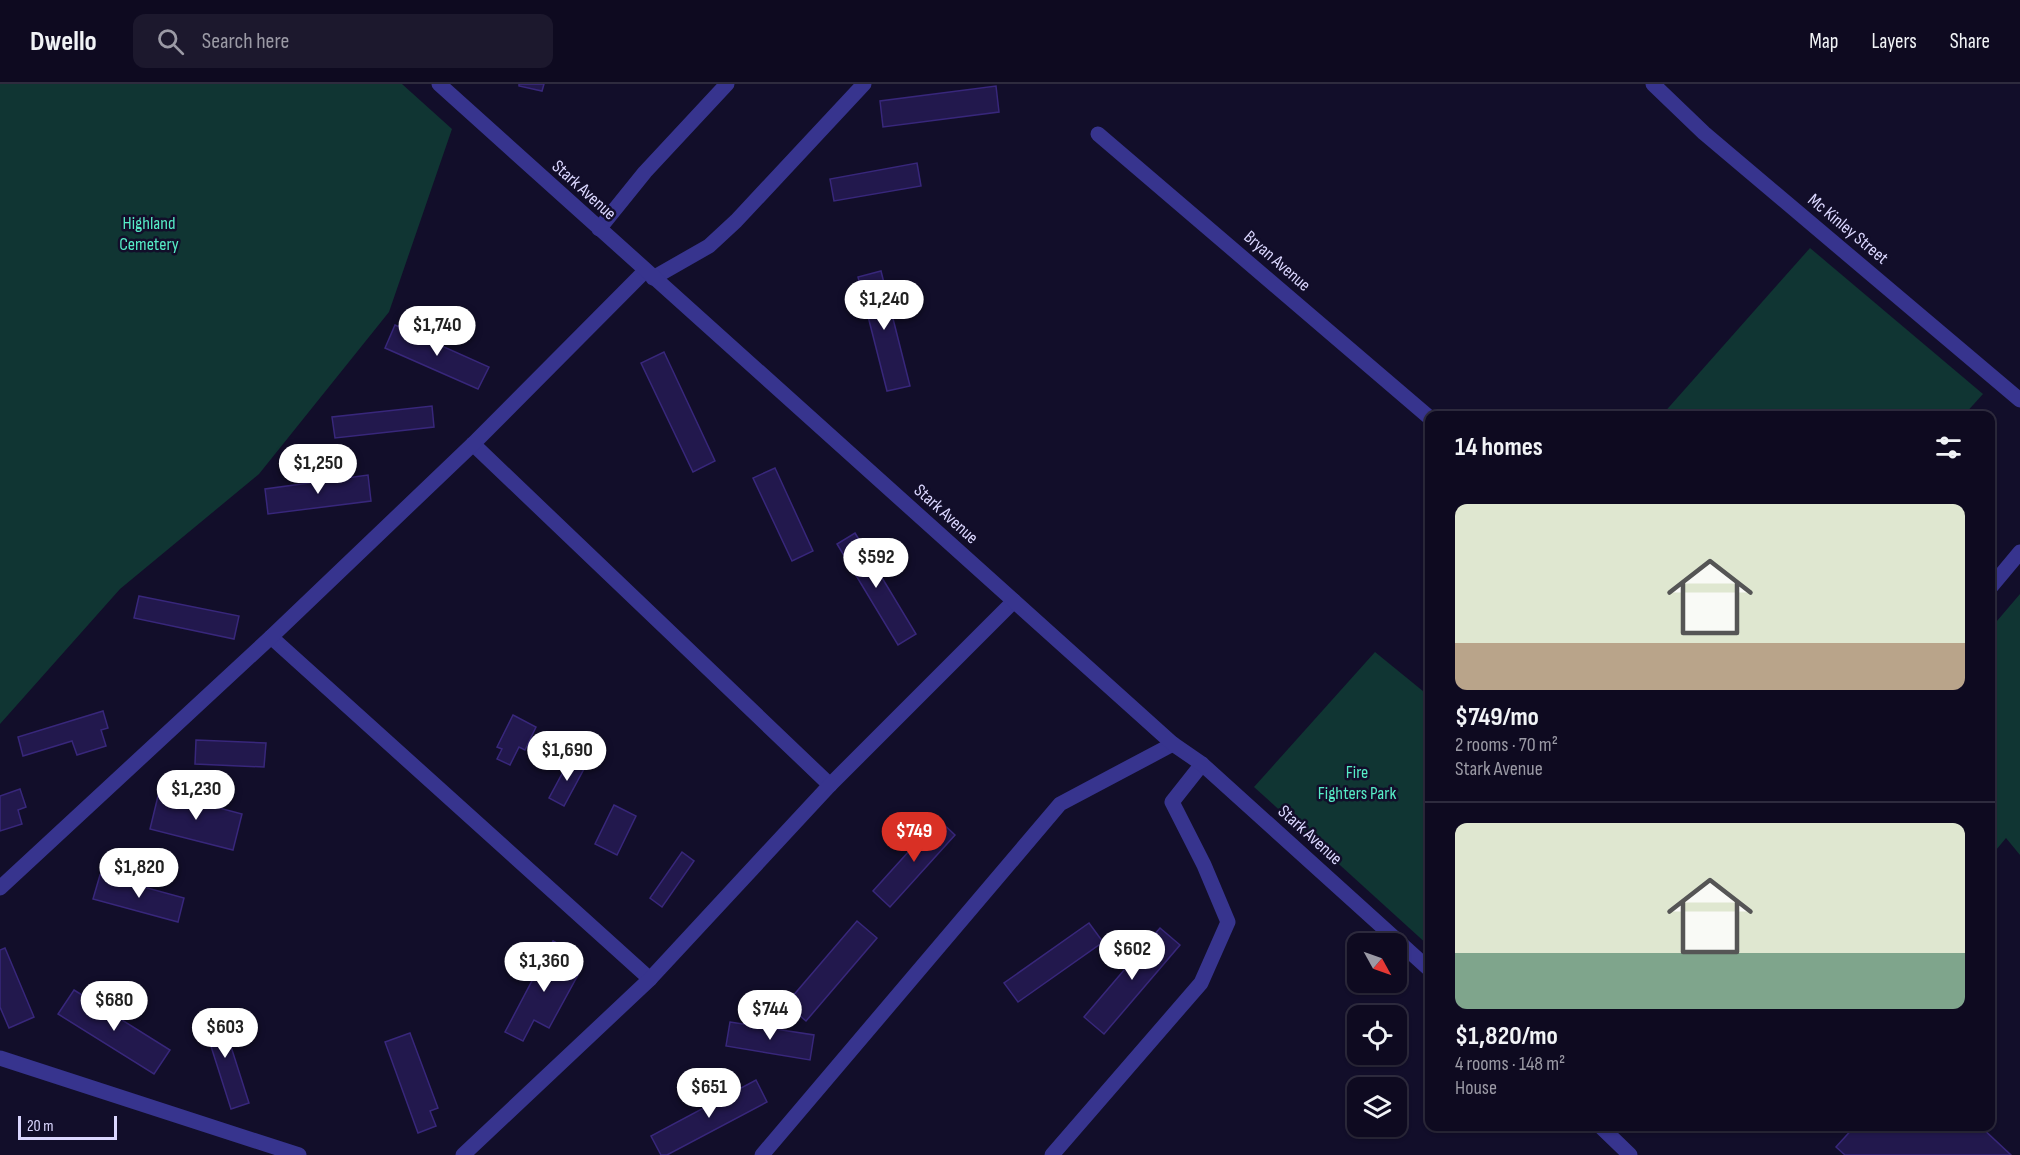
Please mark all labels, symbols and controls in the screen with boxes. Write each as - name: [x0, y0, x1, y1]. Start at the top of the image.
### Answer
- search box: [133, 14, 553, 68]
- text: Dwello: [30, 25, 97, 58]
- icon: search: [154, 25, 187, 58]
- text: Search here: [202, 28, 289, 55]
- text: Map: [1809, 29, 1838, 54]
- text: Layers: [1871, 29, 1917, 54]
- text: Share: [1950, 29, 1990, 54]
- street label: Stark Avenue: [548, 156, 620, 224]
- street label: Mc Kinley Street: [1804, 189, 1893, 269]
- park label: Highland Cemetery: [119, 213, 179, 255]
- street label: Bryan Avenue: [1239, 226, 1315, 296]
- pin: $1,240: [835, 280, 933, 331]
- text: $1,240: [859, 287, 909, 311]
- pin: $1,740: [388, 306, 486, 357]
- text: $1,740: [413, 313, 461, 337]
- icon: filters: [1932, 431, 1965, 464]
- text: 14 homes: [1455, 432, 1543, 463]
- pin: $1,250: [269, 444, 367, 495]
- text: $1,250: [293, 451, 343, 475]
- street label: Stark Avenue: [910, 480, 982, 548]
- pin: $592: [840, 538, 912, 589]
- icon: home: [1656, 543, 1764, 651]
- text: $592: [857, 545, 895, 569]
- text: $749/mo: [1455, 702, 1539, 733]
- pin: $1,690: [518, 731, 616, 782]
- text: 2 rooms · 70 m²: [1455, 733, 1558, 757]
- text: $1,690: [541, 738, 593, 762]
- text: Stark Avenue: [1455, 757, 1543, 781]
- park label: Fire Fighters Park: [1318, 762, 1396, 804]
- pin: $1,230: [147, 770, 245, 821]
- text: $1,230: [171, 777, 221, 801]
- street label: Stark Avenue: [1274, 801, 1346, 869]
- pin: $749: [878, 812, 950, 863]
- text: $749: [896, 819, 932, 843]
- pin: $1,820: [90, 848, 188, 899]
- text: $1,820: [113, 855, 165, 879]
- icon: home: [1656, 862, 1764, 970]
- pin: $602: [1096, 930, 1168, 981]
- north arrow: [1347, 933, 1407, 993]
- map controls: [1347, 933, 1407, 1137]
- text: $602: [1113, 937, 1151, 961]
- pin: $1,360: [495, 942, 593, 993]
- text: $1,360: [519, 949, 569, 973]
- pin: $680: [78, 981, 150, 1032]
- text: $680: [95, 988, 133, 1012]
- pin: $744: [734, 990, 806, 1041]
- text: $744: [752, 997, 788, 1021]
- button: locate: [1347, 1005, 1407, 1065]
- pin: $603: [189, 1008, 261, 1059]
- text: $603: [206, 1015, 244, 1039]
- text: $1,820/mo: [1455, 1021, 1558, 1052]
- text: 4 rooms · 148 m²: [1455, 1052, 1565, 1076]
- pin: $651: [673, 1068, 745, 1119]
- text: $651: [691, 1075, 727, 1099]
- text: House: [1455, 1076, 1497, 1100]
- button: layers: [1347, 1077, 1407, 1137]
- scale bar: [18, 1113, 117, 1140]
- text: 20 m: [27, 1117, 54, 1136]

